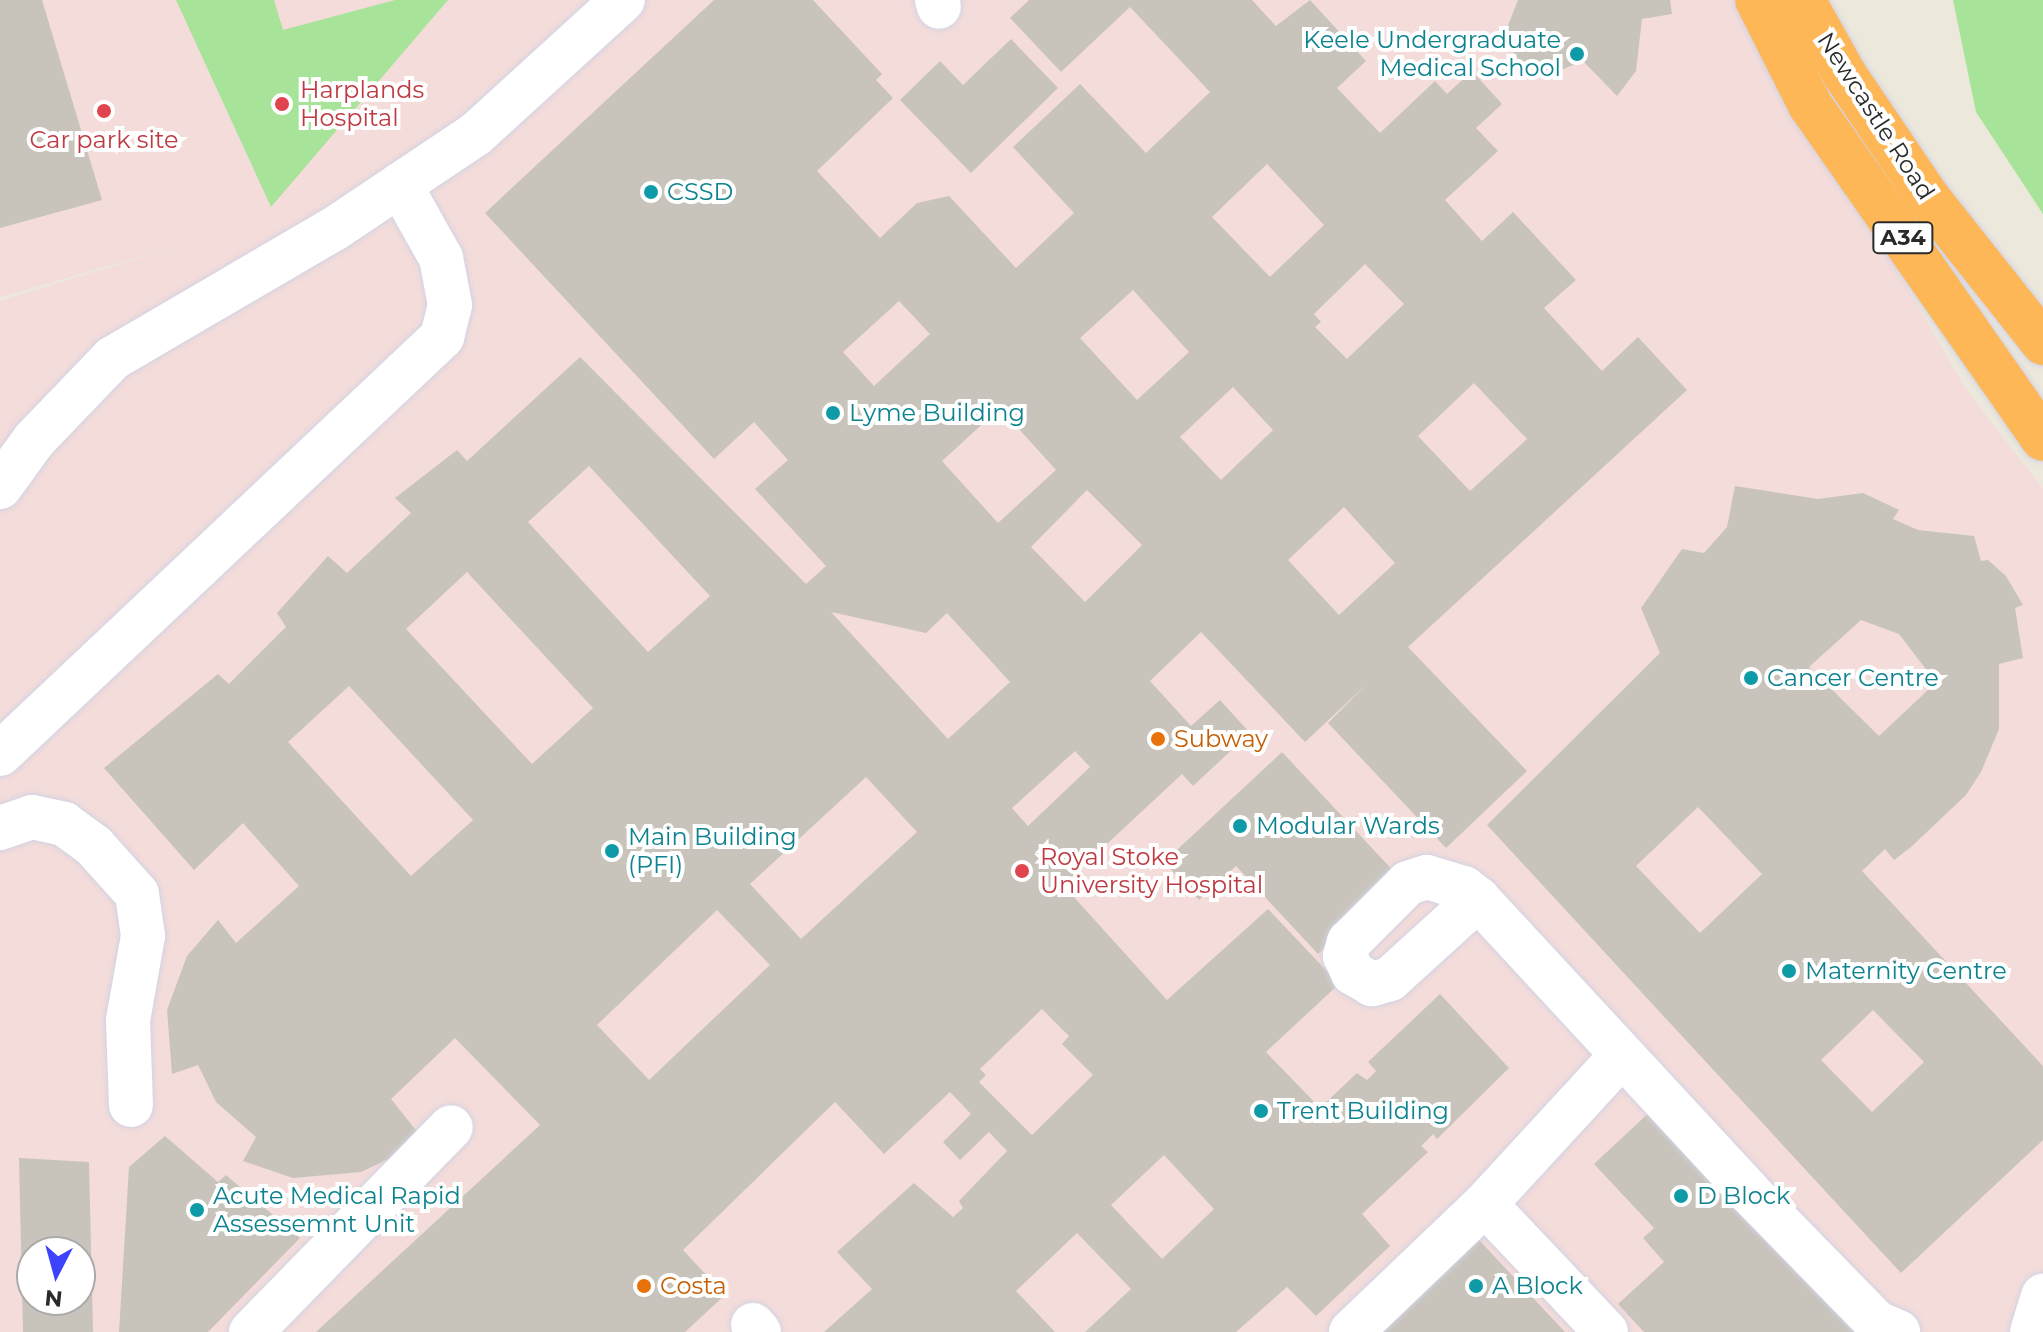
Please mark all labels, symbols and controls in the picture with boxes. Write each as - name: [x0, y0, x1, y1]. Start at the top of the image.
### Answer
- place label: Keele Undergraduate Medical School: [1303, 26, 1561, 82]
- street label: Newcastle Road: [1811, 27, 1941, 205]
- marker: Keele Undergraduate Medical School: [1568, 45, 1586, 63]
- place label: Harplands Hospital: [300, 76, 424, 132]
- marker: Harplands Hospital: [271, 93, 293, 115]
- marker: Car park site: [93, 100, 115, 122]
- place label: Car park site: [29, 126, 179, 154]
- place label: CSSD: [667, 178, 733, 206]
- marker: CSSD: [642, 183, 660, 201]
- road number: A34: [1871, 220, 1935, 256]
- place label: Lyme Building: [849, 399, 1025, 427]
- marker: Lyme Building: [824, 404, 842, 422]
- place label: Cancer Centre: [1767, 664, 1939, 692]
- marker: Cancer Centre: [1742, 669, 1760, 687]
- place label: Subway: [1174, 725, 1268, 753]
- marker: Subway: [1149, 730, 1167, 748]
- place label: Modular Wards: [1256, 812, 1440, 840]
- marker: Modular Wards: [1231, 817, 1249, 835]
- place label: Main Building (PFI): [628, 823, 797, 879]
- marker: Main Building (PFI): [603, 842, 621, 860]
- place label: Royal Stoke University Hospital: [1040, 843, 1263, 899]
- marker: Royal Stoke University Hospital: [1011, 860, 1033, 882]
- place label: Maternity Centre: [1805, 957, 2007, 985]
- marker: Maternity Centre: [1780, 962, 1798, 980]
- place label: Trent Building: [1277, 1097, 1449, 1125]
- marker: Trent Building: [1252, 1102, 1270, 1120]
- place label: Acute Medical Rapid Assessemnt Unit: [213, 1182, 461, 1238]
- place label: D Block: [1697, 1182, 1790, 1210]
- marker: D Block: [1672, 1187, 1690, 1205]
- marker: Acute Medical Rapid Assessemnt Unit: [188, 1201, 206, 1219]
- north arrow: [16, 1236, 96, 1316]
- place label: Costa: [660, 1272, 727, 1300]
- place label: A Block: [1492, 1272, 1583, 1300]
- marker: Costa: [635, 1277, 653, 1295]
- marker: A Block: [1467, 1277, 1485, 1295]
- text: N: [43, 1284, 64, 1313]

